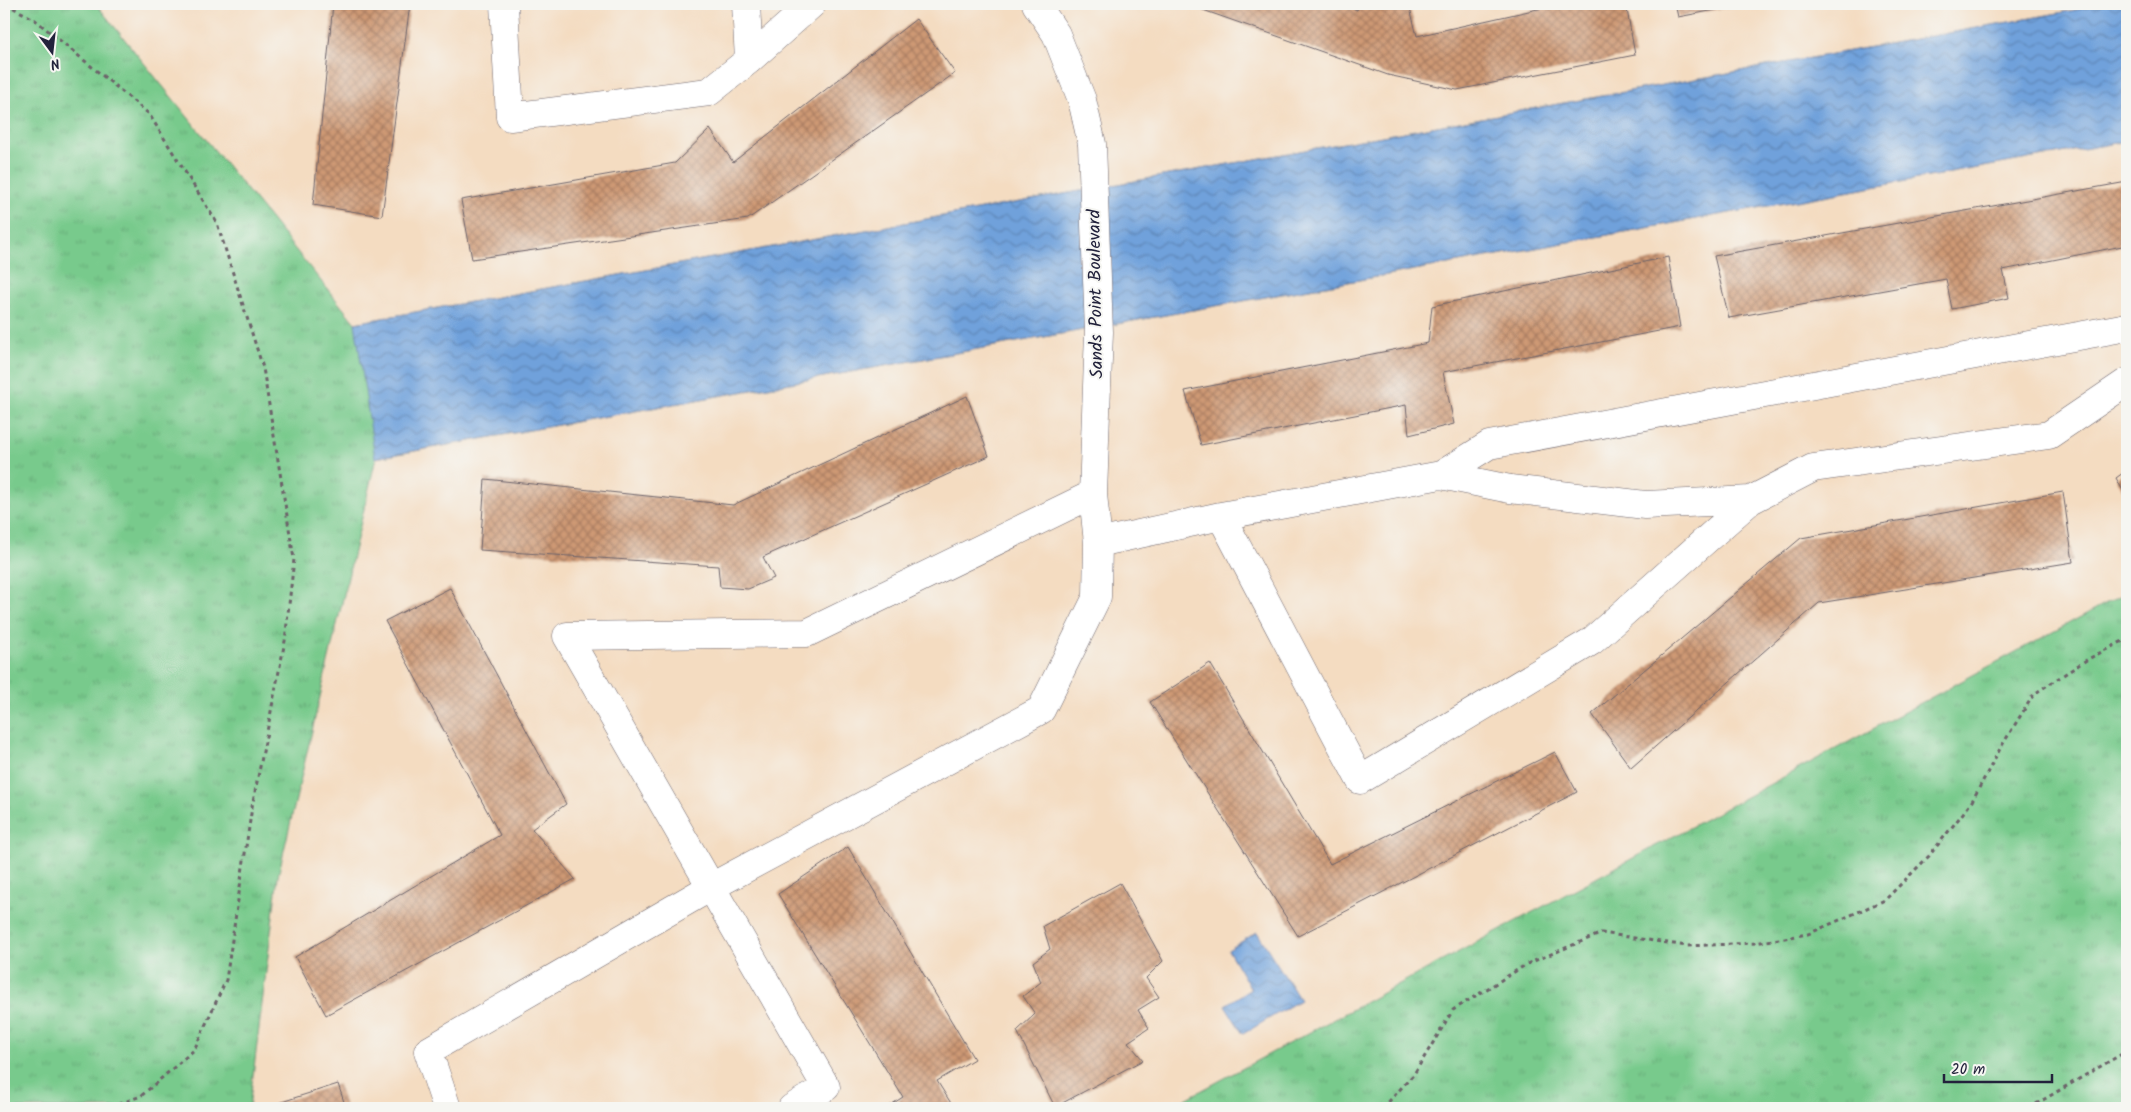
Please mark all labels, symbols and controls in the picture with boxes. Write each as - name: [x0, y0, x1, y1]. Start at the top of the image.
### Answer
- north arrow: [28, 28, 78, 78]
- text: N: [48, 52, 62, 75]
- street label: Sands Point Boulevard: [1081, 208, 1112, 379]
- scale bar: [1944, 1052, 2051, 1084]
- text: 20 m: [1951, 1058, 1985, 1082]

